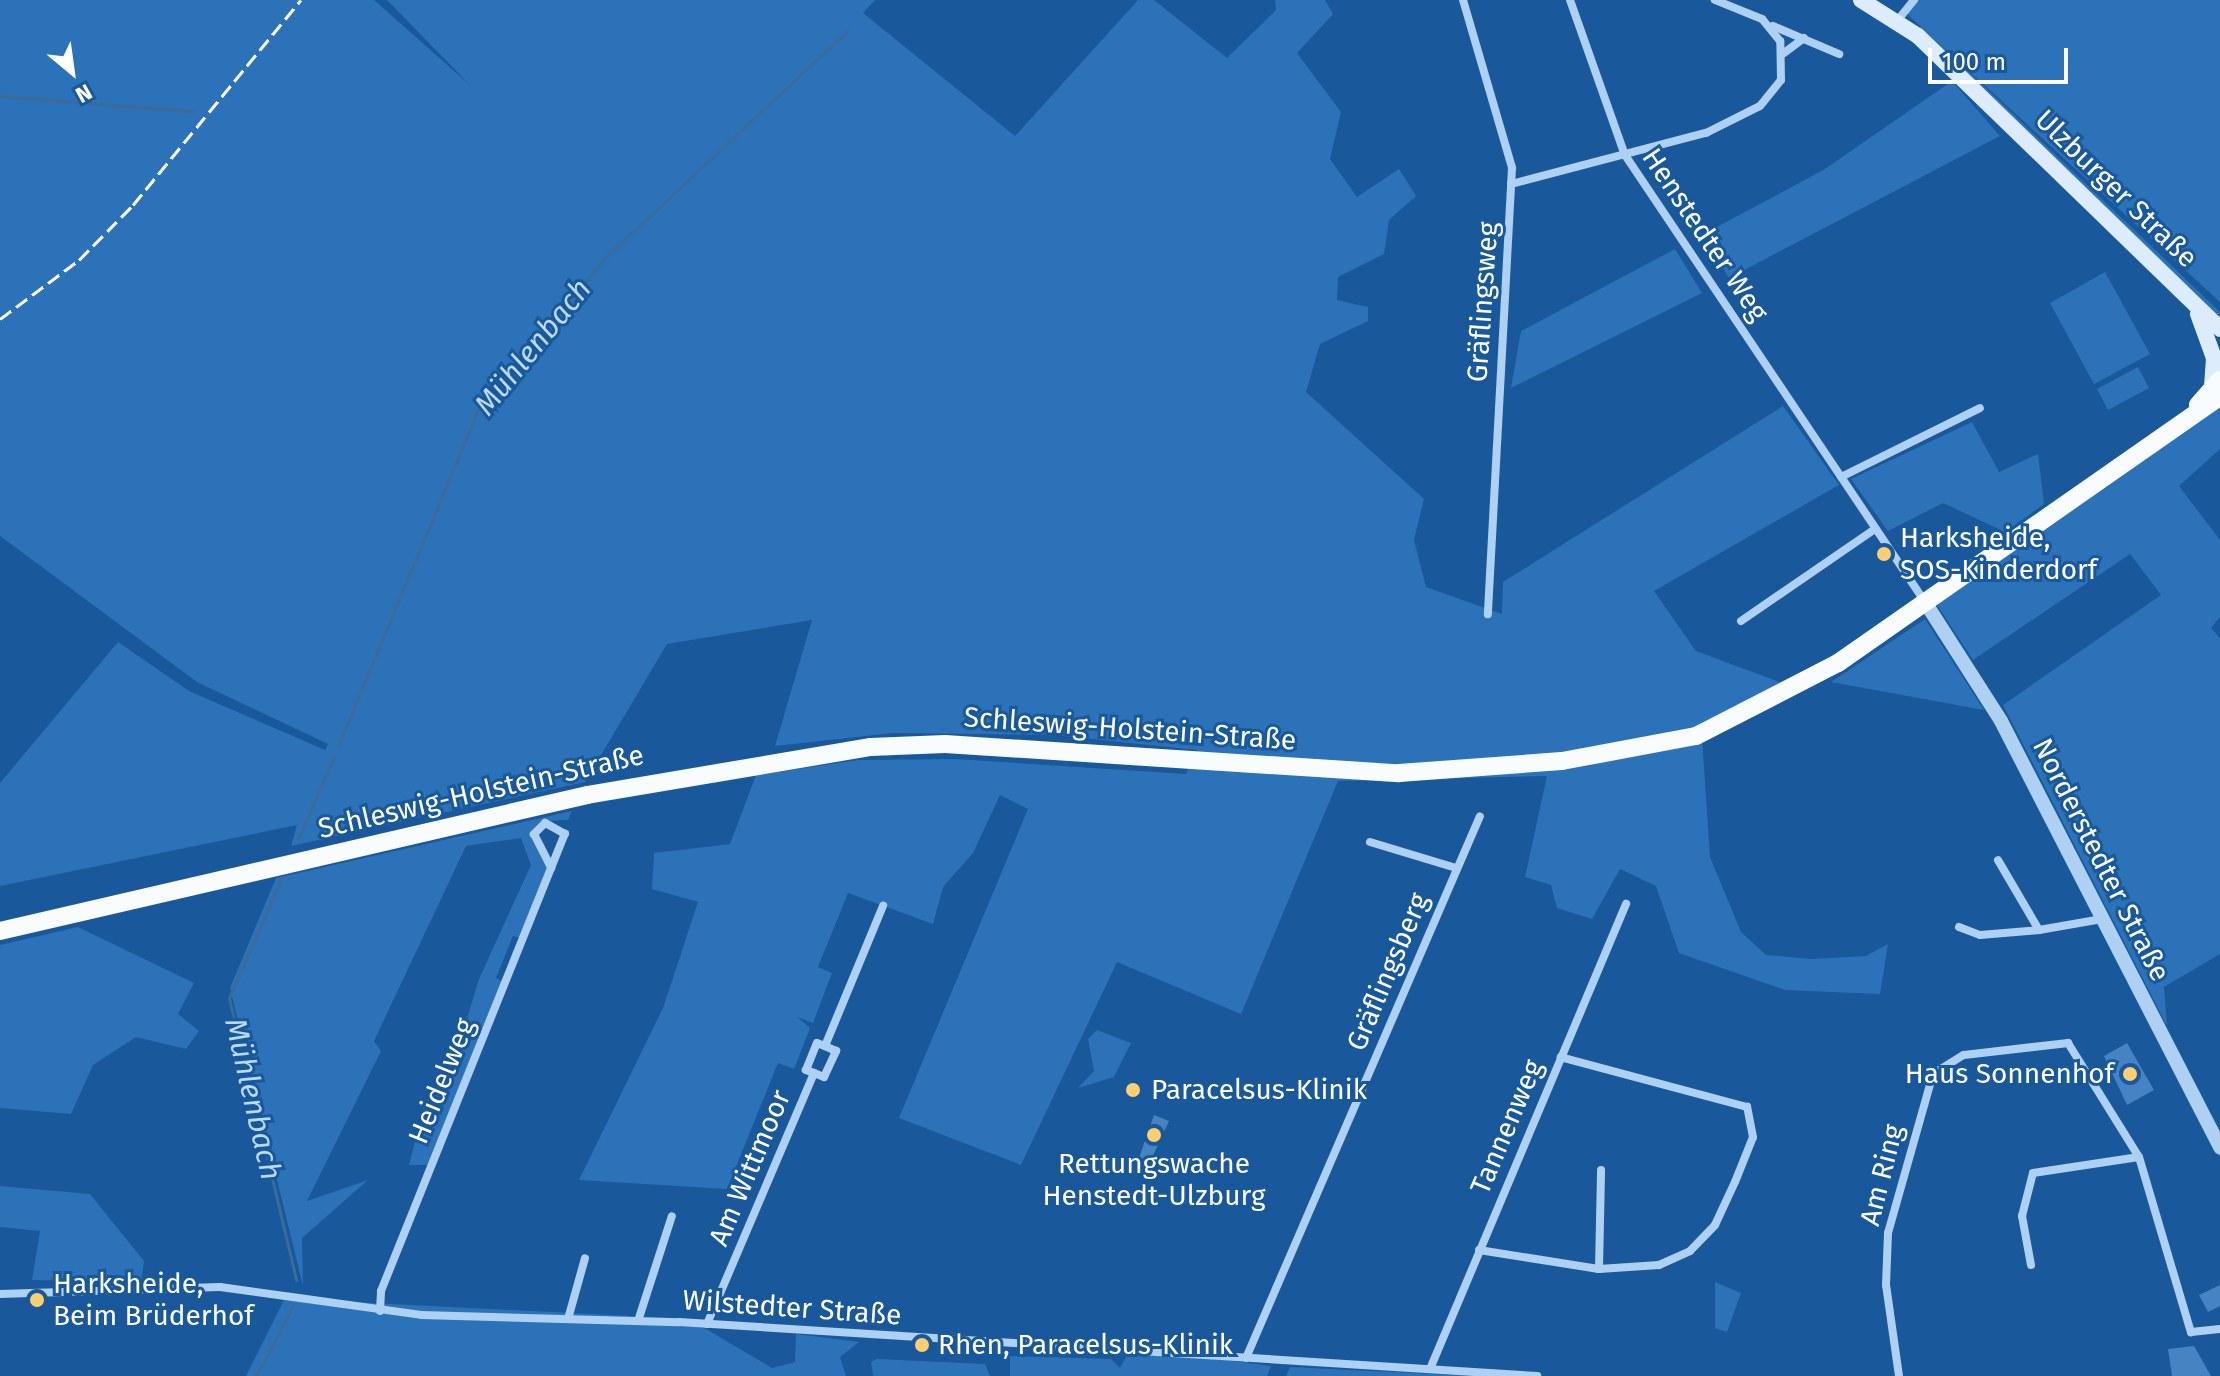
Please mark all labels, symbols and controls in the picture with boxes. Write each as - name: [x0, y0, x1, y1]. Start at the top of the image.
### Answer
- north arrow: [32, 32, 112, 112]
- scale bar: [1932, 32, 2072, 82]
- text: 100 m: [1942, 48, 2006, 76]
- text: N: [71, 78, 97, 109]
- street label: Ulzburger Straße: [2028, 103, 2204, 275]
- street label: Henstedter Weg: [1635, 142, 1775, 328]
- street label: Gräflingsweg: [1461, 221, 1505, 383]
- water label: Mühlenbach: [467, 271, 599, 423]
- place label: Harksheide, SOS-Kinderdorf: [1900, 521, 2097, 587]
- marker: Harksheide, SOS-Kinderdorf: [1875, 545, 1893, 563]
- street label: Schleswig-Holstein-Straße: [963, 701, 1297, 757]
- street label: Norderstedter Straße: [2025, 733, 2177, 987]
- street label: Schleswig-Holstein-Straße: [315, 738, 647, 846]
- street label: Gräflingsberg: [1340, 888, 1436, 1056]
- street label: Heidelweg: [402, 1013, 482, 1149]
- water label: Mühlenbach: [217, 1014, 289, 1184]
- street label: Tannenweg: [1464, 1055, 1550, 1199]
- place label: Haus Sonnenhof: [1905, 1057, 2114, 1091]
- marker: Haus Sonnenhof: [2121, 1065, 2139, 1083]
- place label: Paracelsus-Klinik: [1151, 1073, 1367, 1107]
- marker: Paracelsus-Klinik: [1122, 1079, 1144, 1101]
- street label: Am Wittmoor: [702, 1085, 798, 1251]
- street label: Am Ring: [1853, 1121, 1911, 1229]
- marker: Rettungswache Henstedt-Ulzburg: [1145, 1126, 1163, 1144]
- place label: Rettungswache Henstedt-Ulzburg: [1043, 1147, 1265, 1213]
- place label: Harksheide, Beim Brüderhof: [53, 1267, 254, 1333]
- street label: Wilstedter Straße: [681, 1284, 903, 1332]
- marker: Harksheide, Beim Brüderhof: [28, 1291, 46, 1309]
- place label: Rhen, Paracelsus-Klinik: [938, 1328, 1233, 1362]
- marker: Rhen, Paracelsus-Klinik: [913, 1336, 931, 1354]

